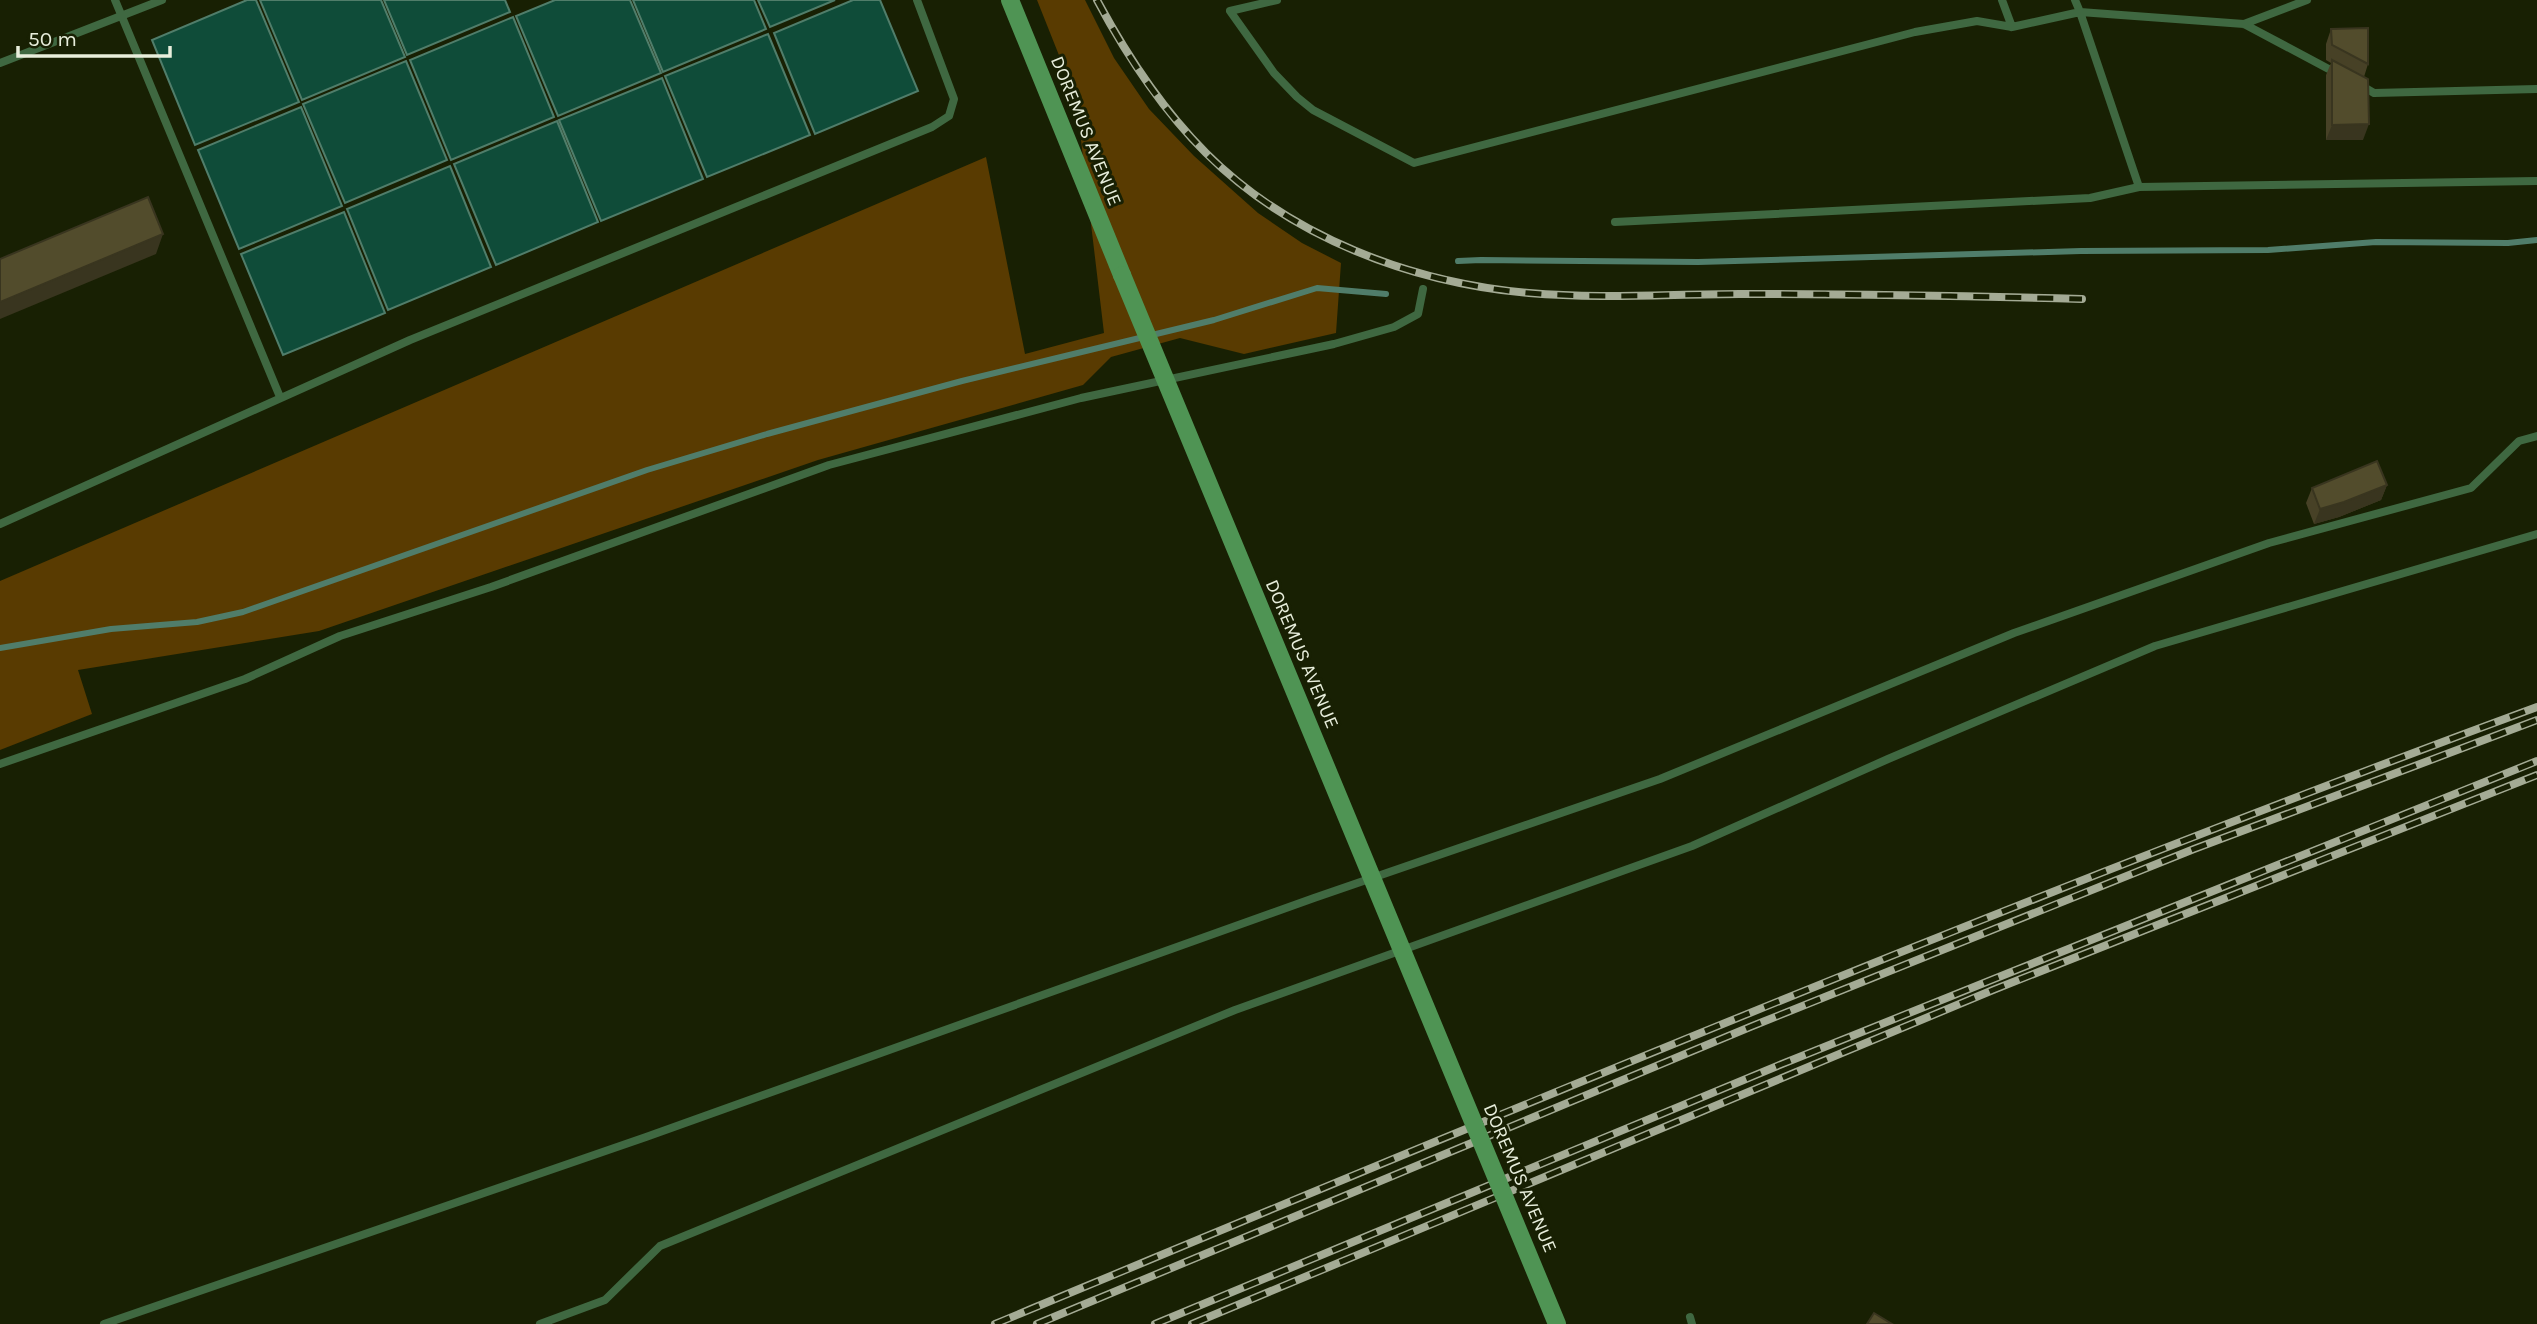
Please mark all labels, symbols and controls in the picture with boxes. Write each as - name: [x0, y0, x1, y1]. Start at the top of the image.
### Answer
- scale bar: [18, 14, 170, 58]
- text: 50 m: [28, 27, 77, 51]
- street label: DOREMUS AVENUE: [1046, 53, 1126, 209]
- street label: DOREMUS AVENUE: [1261, 576, 1343, 732]
- street label: DOREMUS AVENUE: [1479, 1100, 1561, 1256]

